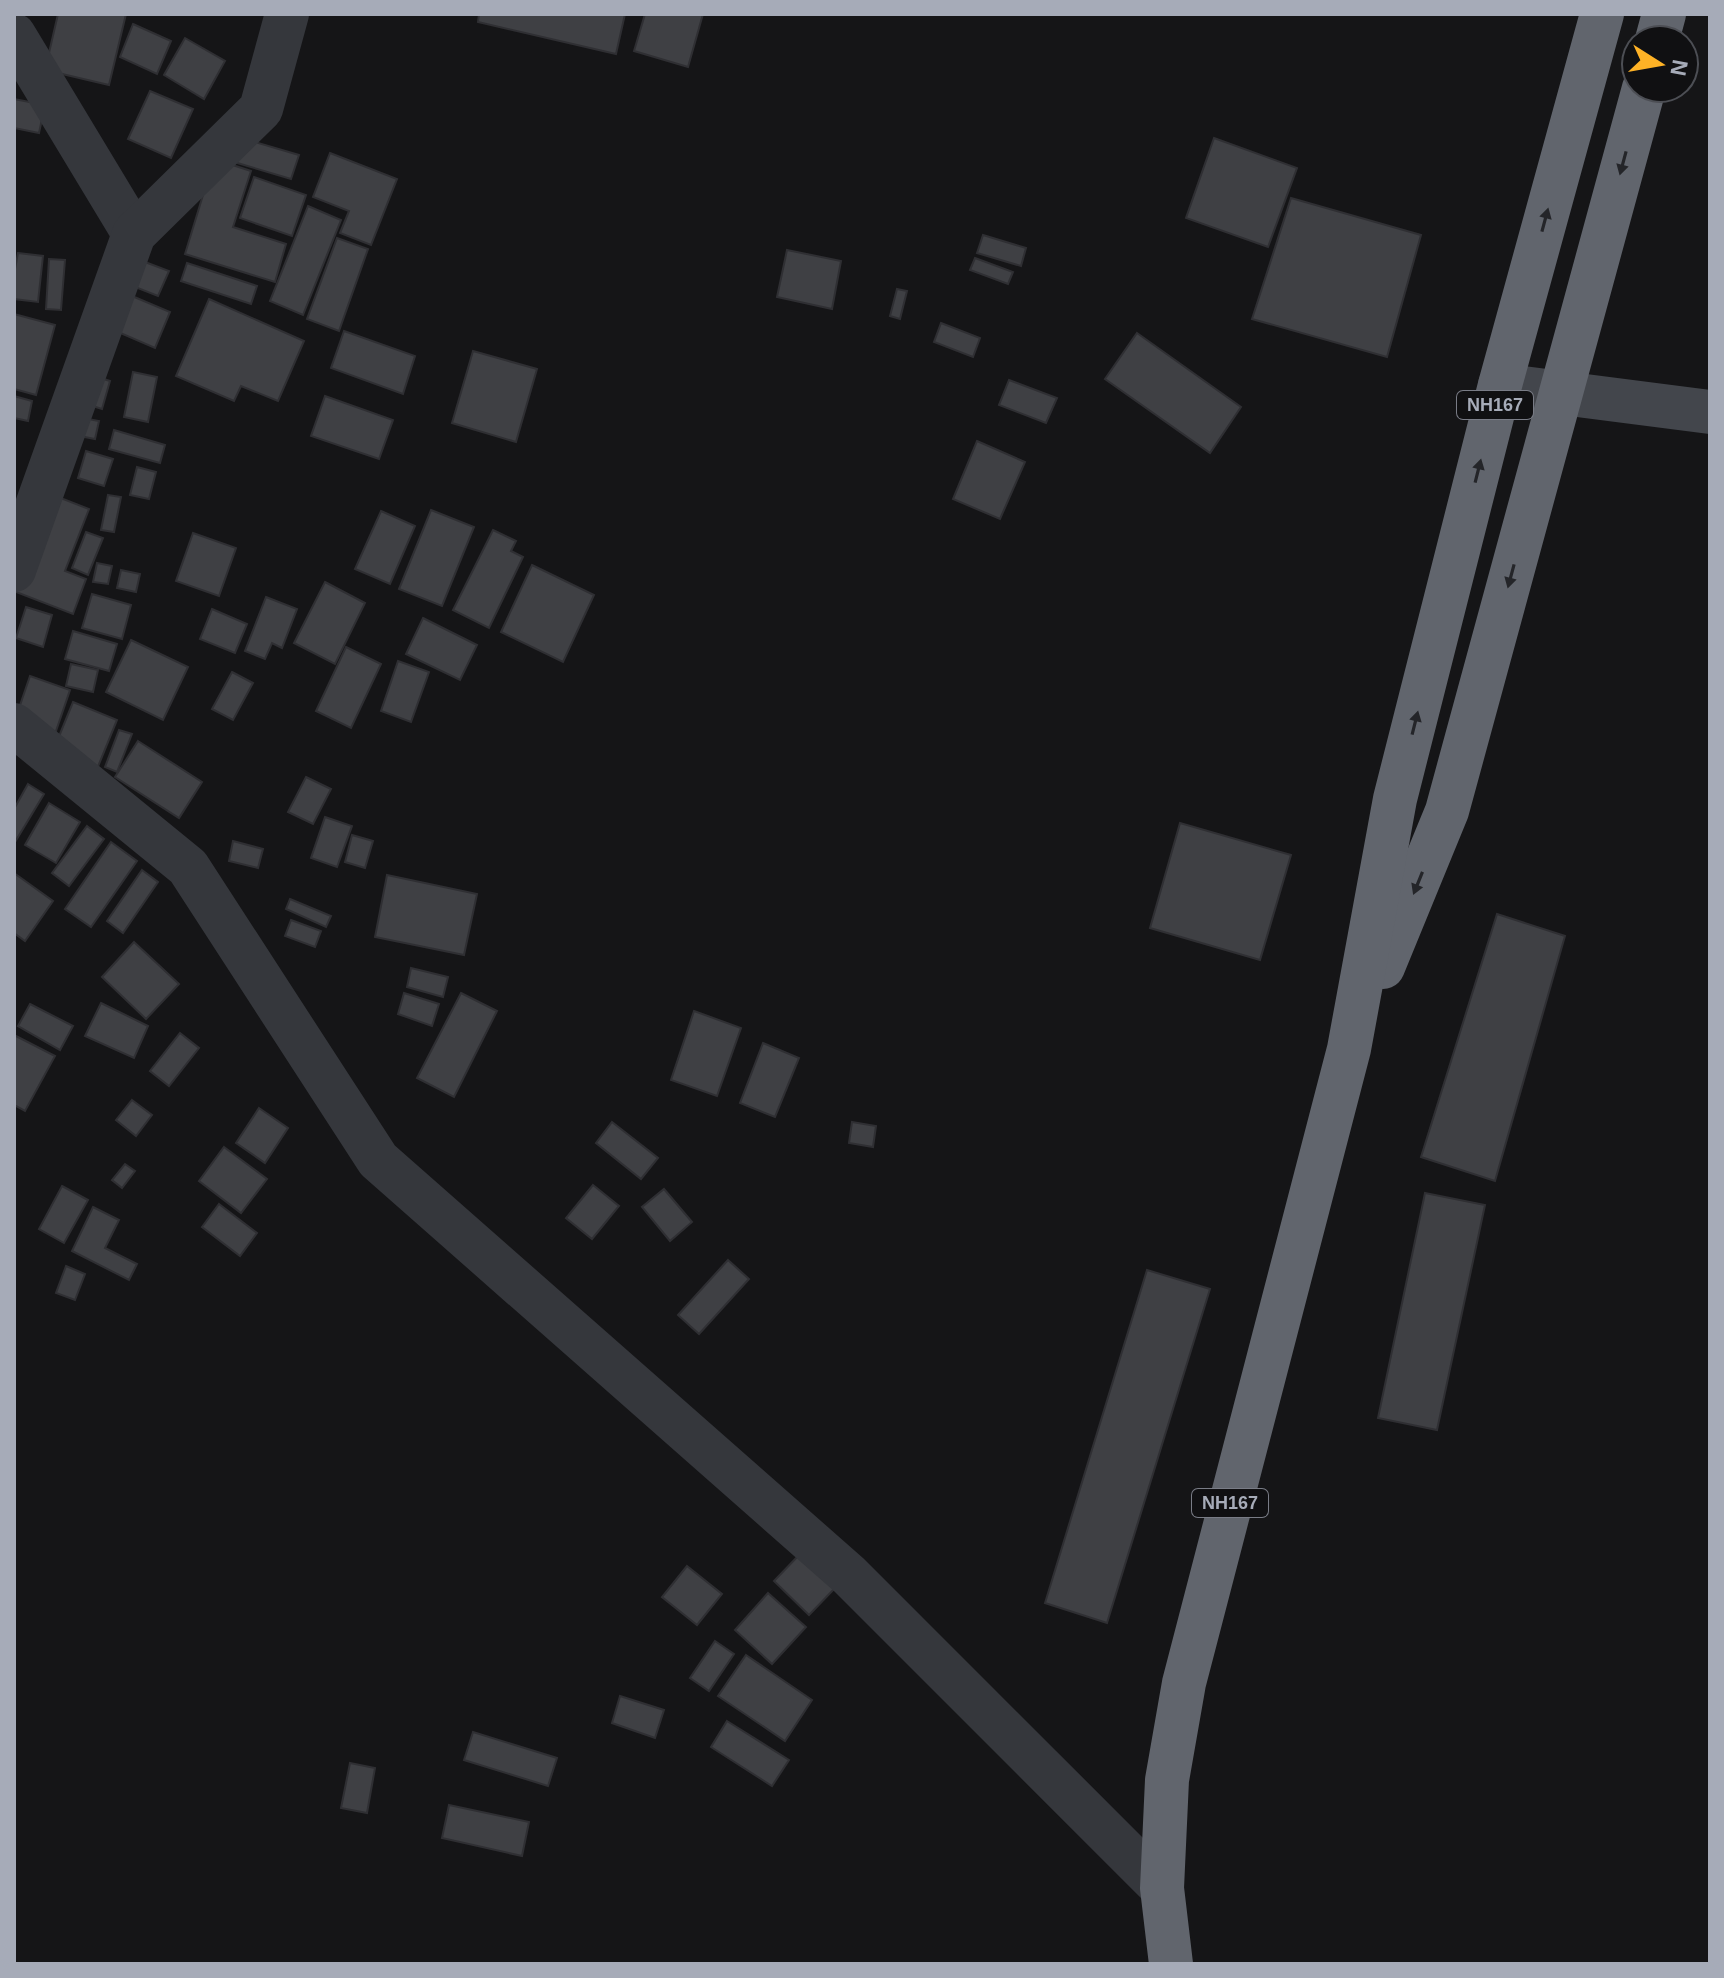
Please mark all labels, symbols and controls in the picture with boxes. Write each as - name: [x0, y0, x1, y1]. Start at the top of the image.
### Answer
- north arrow: [1620, 24, 1700, 104]
- text: N: [1665, 58, 1693, 78]
- one-way arrow: [1617, 151, 1629, 176]
- one-way arrow: [1540, 207, 1552, 232]
- road number: NH167: [1457, 391, 1533, 419]
- one-way arrow: [1473, 459, 1485, 484]
- one-way arrow: [1504, 565, 1517, 589]
- one-way arrow: [1409, 711, 1421, 736]
- one-way arrow: [1411, 871, 1424, 895]
- road number: NH167: [1192, 1489, 1268, 1517]

